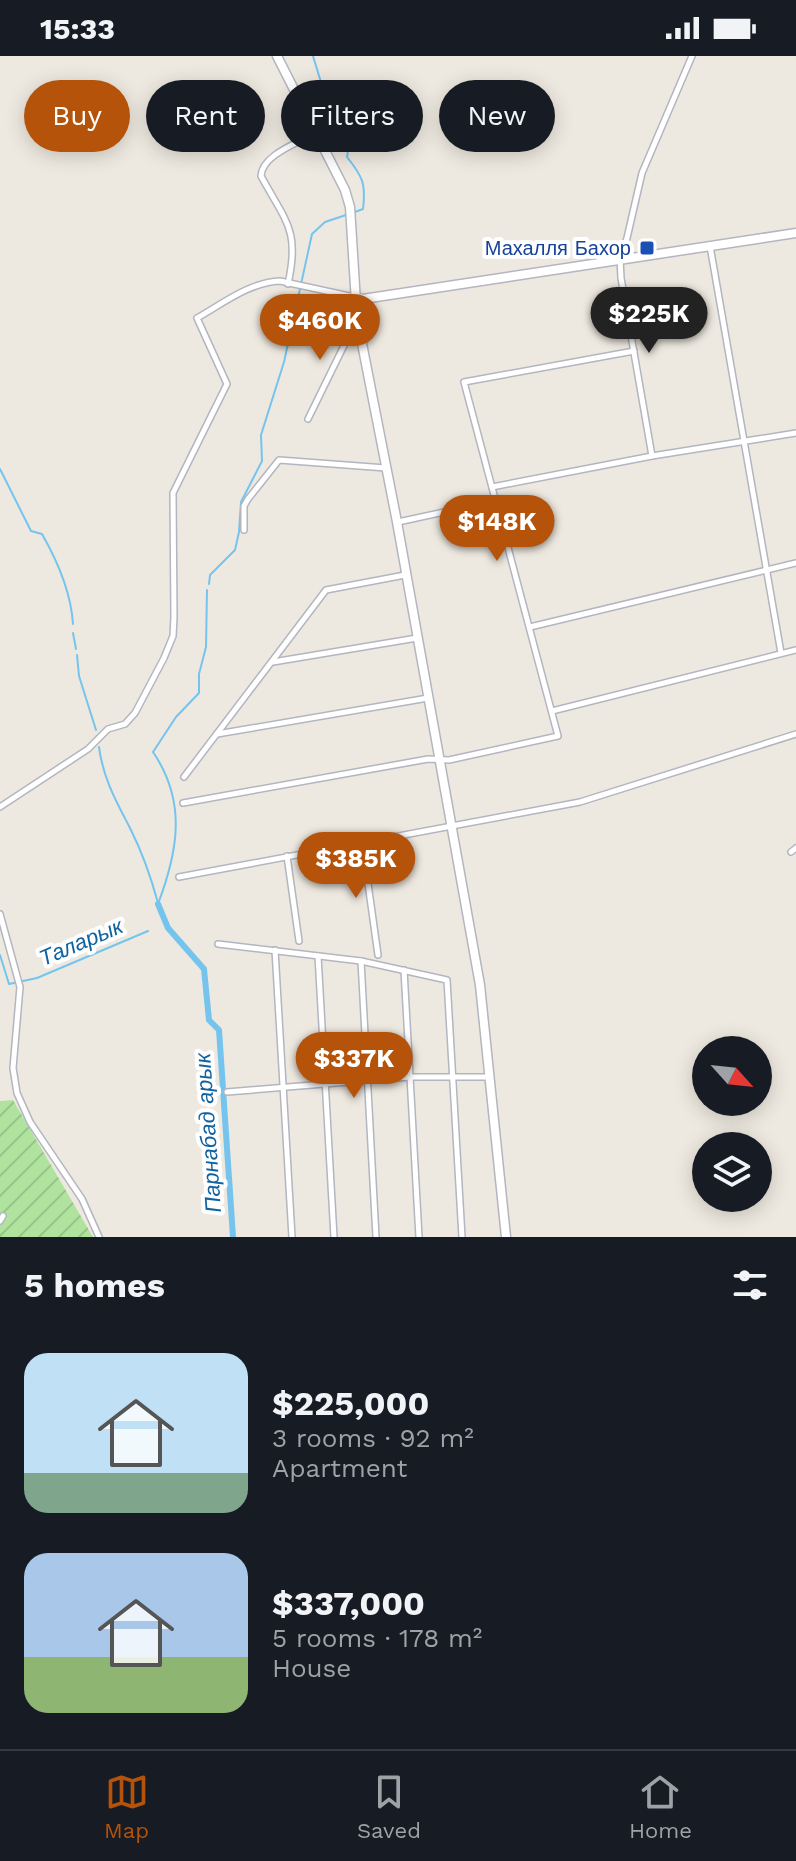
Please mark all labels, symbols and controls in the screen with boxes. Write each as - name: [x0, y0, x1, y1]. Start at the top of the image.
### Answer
- text: 15:33: [40, 11, 115, 46]
- chip: Buy: [24, 80, 130, 152]
- chip: Rent: [146, 80, 265, 152]
- chip: Filters: [281, 80, 423, 152]
- chip: New: [439, 80, 555, 152]
- place label: Махалля Бахор: [485, 236, 631, 260]
- marker: Махалля Бахор: [638, 239, 656, 257]
- pin: $225K: [593, 287, 705, 355]
- pin: $460K: [264, 294, 376, 362]
- text: $225K: [609, 298, 689, 328]
- text: $460K: [278, 305, 362, 335]
- pin: $148K: [441, 495, 553, 563]
- text: $148K: [458, 506, 537, 536]
- pin: $385K: [300, 832, 412, 900]
- text: $385K: [315, 843, 397, 873]
- water label: Таларык: [35, 913, 128, 971]
- pin: $337K: [298, 1032, 410, 1100]
- north arrow: [692, 1036, 772, 1116]
- map controls: [692, 1036, 772, 1212]
- text: $337K: [314, 1043, 394, 1073]
- water label: Парнабад арык: [190, 1051, 226, 1214]
- button: layers: [692, 1132, 772, 1212]
- icon: filters: [728, 1263, 772, 1307]
- text: 5 homes: [24, 1265, 165, 1305]
- text: $225,000: [272, 1383, 429, 1423]
- icon: home: [88, 1385, 184, 1481]
- text: 3 rooms · 92 m²: [272, 1423, 474, 1453]
- text: Apartment: [272, 1453, 408, 1483]
- text: $337,000: [272, 1583, 425, 1623]
- icon: home: [88, 1585, 184, 1681]
- text: 5 rooms · 178 m²: [272, 1623, 482, 1653]
- text: House: [272, 1653, 351, 1683]
- tab: Map: [104, 1770, 149, 1843]
- tab: Saved: [357, 1770, 421, 1843]
- tab: Home: [629, 1770, 692, 1843]

